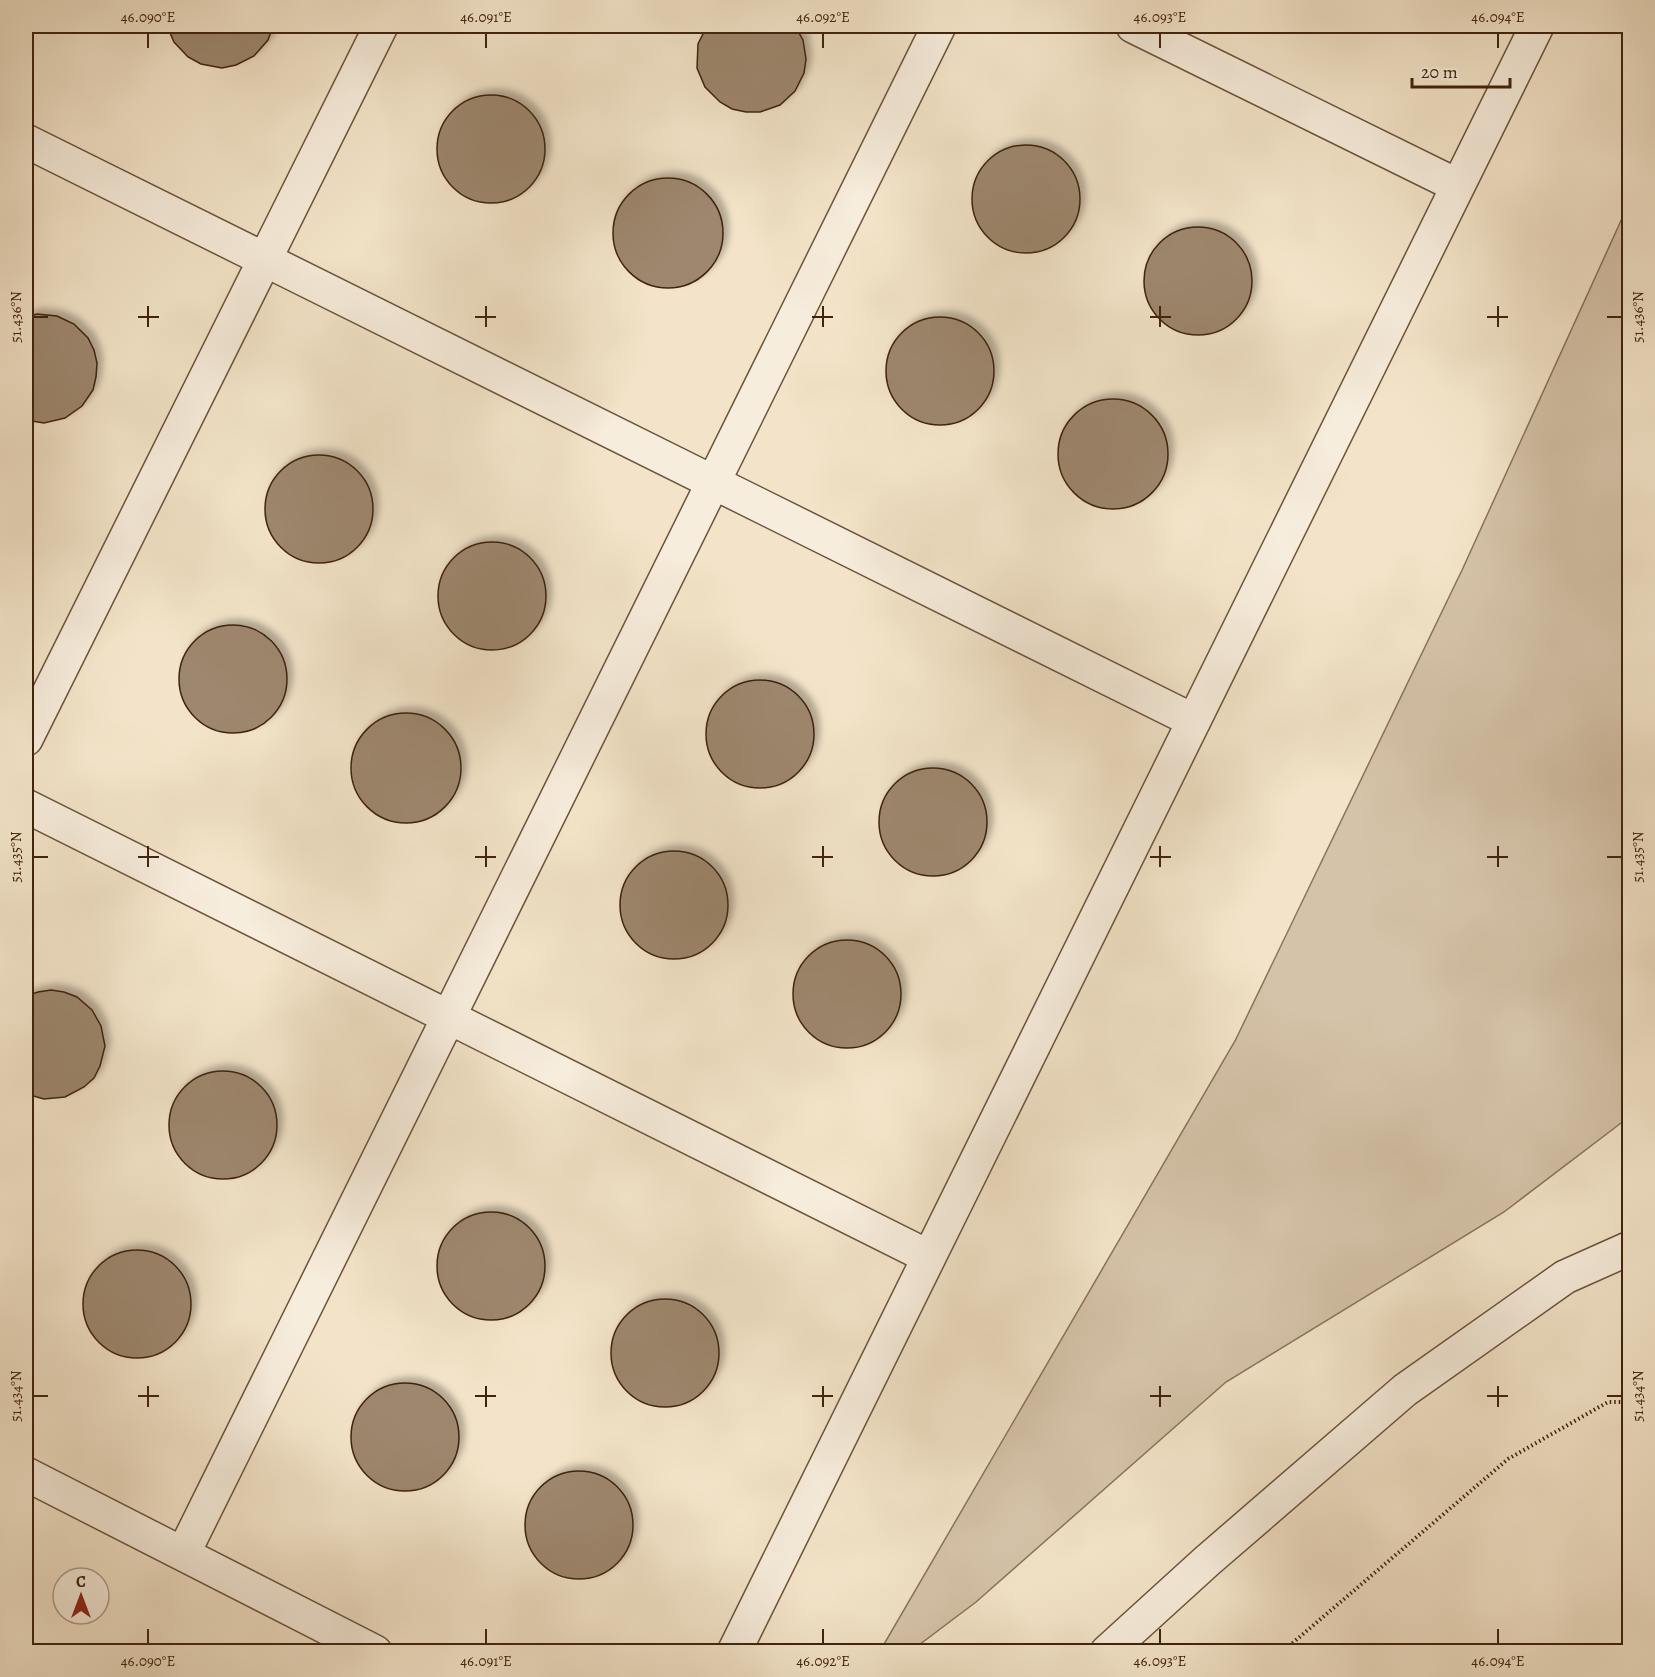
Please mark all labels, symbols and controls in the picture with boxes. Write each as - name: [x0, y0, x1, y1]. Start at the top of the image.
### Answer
- text: 46.090°E: [121, 7, 175, 27]
- text: 46.091°E: [460, 7, 512, 27]
- text: 46.092°E: [796, 7, 850, 27]
- text: 46.093°E: [1134, 7, 1186, 27]
- text: 46.094°E: [1471, 7, 1525, 27]
- scale bar: [1412, 51, 1510, 89]
- text: 20 m: [1421, 60, 1458, 84]
- text: 51.436°N: [6, 291, 26, 343]
- text: 51.436°N: [1628, 291, 1648, 343]
- text: 51.435°N: [6, 831, 26, 882]
- text: 51.435°N: [1628, 831, 1648, 882]
- text: 51.434°N: [6, 1370, 26, 1422]
- text: 51.434°N: [1628, 1370, 1648, 1422]
- north arrow: [51, 1566, 111, 1626]
- text: С: [76, 1571, 86, 1593]
- text: 46.090°E: [121, 1651, 175, 1671]
- text: 46.091°E: [460, 1651, 512, 1671]
- text: 46.092°E: [796, 1651, 850, 1671]
- text: 46.093°E: [1134, 1651, 1186, 1671]
- text: 46.094°E: [1471, 1651, 1525, 1671]

